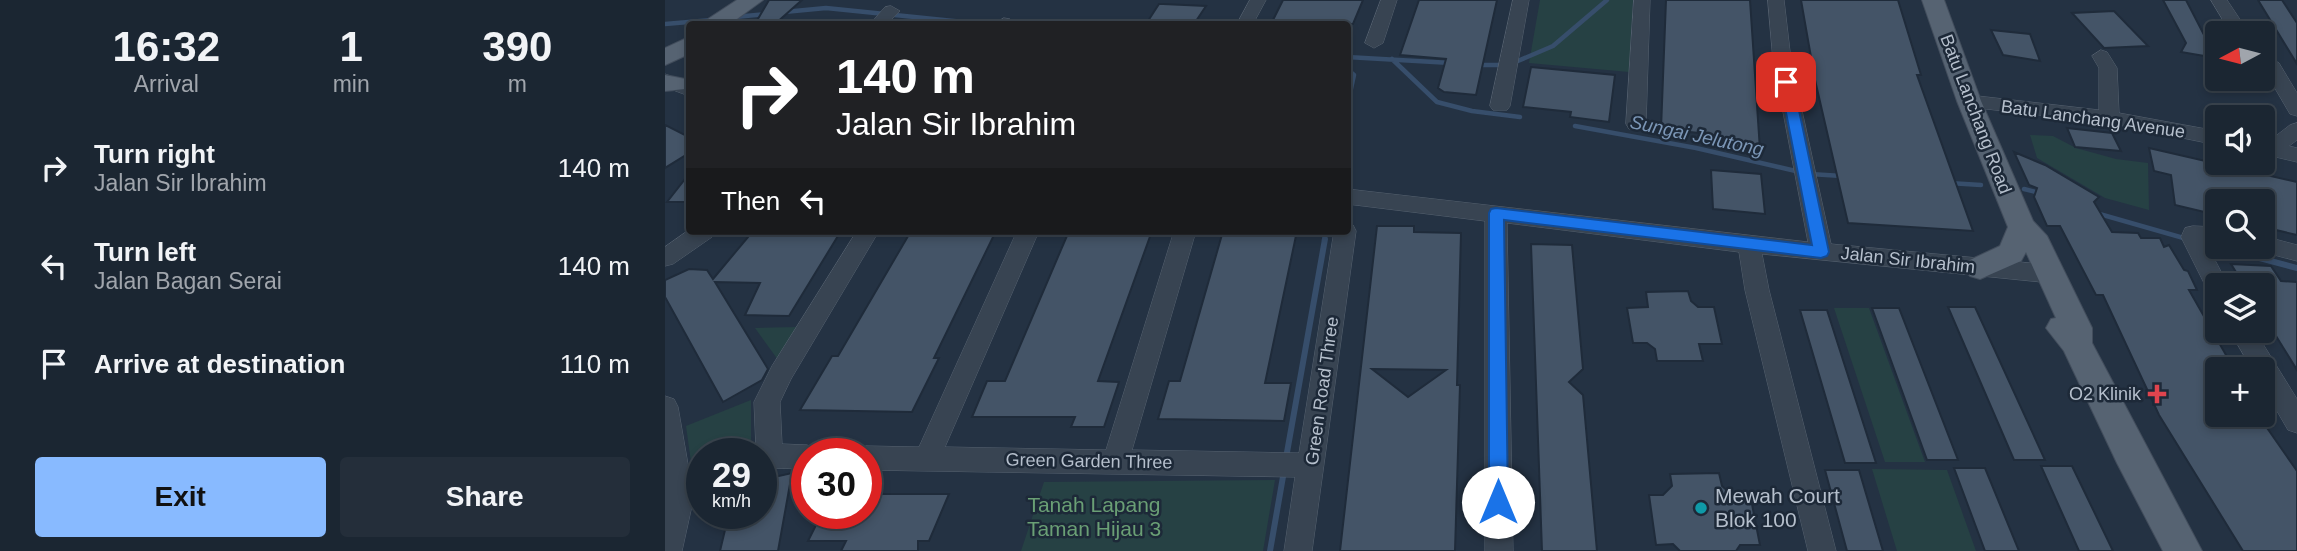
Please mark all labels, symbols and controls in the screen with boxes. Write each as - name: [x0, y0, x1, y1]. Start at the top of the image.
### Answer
- north arrow: [2205, 21, 2275, 91]
- map controls: [2205, 21, 2275, 427]
- text: 16:32: [113, 23, 220, 70]
- text: 1: [339, 23, 363, 70]
- text: 390: [482, 23, 552, 70]
- street label: Batu Lanchang Road: [1936, 31, 2016, 197]
- icon: right: [721, 49, 812, 140]
- text: 140 m: [836, 49, 975, 103]
- pin: [1756, 52, 1816, 112]
- icon: arrive: [1767, 63, 1805, 101]
- text: Arrival: [134, 71, 199, 97]
- text: min: [333, 71, 370, 97]
- text: m: [508, 71, 527, 97]
- street label: Batu Lanchang Avenue: [2000, 96, 2186, 142]
- button: sound: [2205, 105, 2275, 175]
- text: Jalan Sir Ibrahim: [836, 106, 1076, 142]
- water label: Sungai Jelutong: [1628, 111, 1766, 160]
- text: Turn right: [94, 139, 215, 169]
- icon: right: [35, 149, 73, 187]
- text: 140 m: [558, 153, 630, 183]
- text: Jalan Sir Ibrahim: [94, 170, 267, 196]
- icon: left: [794, 182, 832, 220]
- text: Then: [721, 186, 780, 216]
- button: search: [2205, 189, 2275, 259]
- text: Turn left: [94, 237, 196, 267]
- street label: Jalan Sir Ibrahim: [1840, 243, 1976, 277]
- icon: left: [35, 247, 73, 285]
- text: 140 m: [558, 251, 630, 281]
- text: Jalan Bagan Serai: [94, 268, 282, 294]
- button: layers: [2205, 273, 2275, 343]
- street label: Green Road Three: [1302, 315, 1342, 467]
- icon: arrive: [35, 345, 73, 383]
- text: Arrive at destination: [94, 349, 345, 379]
- text: 110 m: [560, 349, 630, 379]
- button: +: [2205, 357, 2275, 427]
- place label: O2 Klinik: [2069, 384, 2142, 404]
- marker: O2 Klinik: [2147, 384, 2167, 404]
- speed limit sign: 30: [791, 438, 882, 529]
- street label: Green Garden Three: [1005, 450, 1173, 472]
- text: 29: [712, 455, 751, 494]
- button: Exit: [35, 457, 326, 537]
- button: Share: [340, 457, 630, 537]
- position arrow: [1461, 465, 1535, 539]
- place label: Mewah Court Blok 100: [1715, 484, 1840, 531]
- text: km/h: [712, 491, 751, 511]
- park label: Tanah Lapang Taman Hijau 3: [1027, 493, 1161, 540]
- marker: Mewah Court Blok 100: [1693, 500, 1709, 516]

